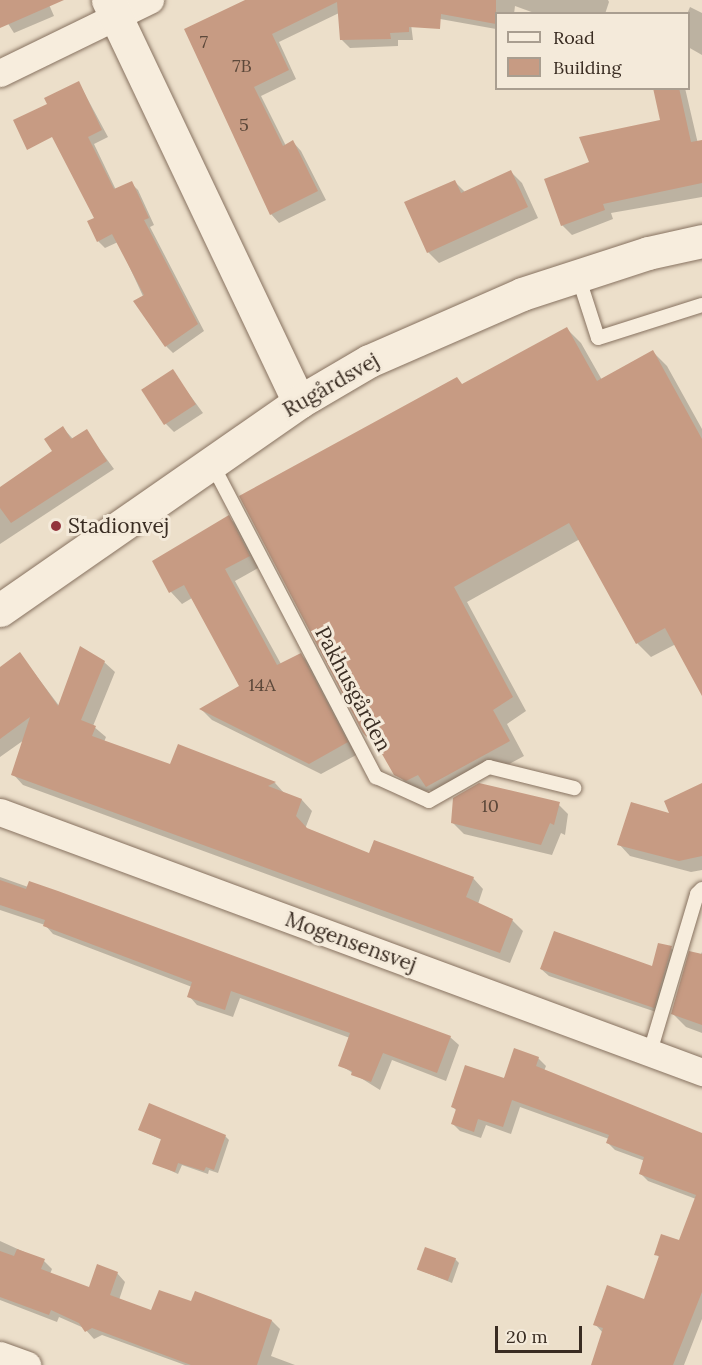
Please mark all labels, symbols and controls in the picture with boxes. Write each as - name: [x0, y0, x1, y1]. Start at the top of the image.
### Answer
- legend: [495, 12, 690, 90]
- text: Road: [553, 26, 595, 49]
- house number: 7: [200, 31, 208, 53]
- house number: 7B: [232, 55, 252, 77]
- text: Building: [553, 56, 621, 79]
- house number: 5: [239, 114, 249, 136]
- street label: Rugårdsvej: [278, 347, 384, 423]
- place label: Stadionvej: [68, 513, 169, 539]
- marker: Stadionvej: [49, 519, 63, 533]
- street label: Pakhusgården: [310, 622, 396, 756]
- house number: 14A: [248, 674, 276, 696]
- house number: 10: [481, 795, 499, 817]
- street label: Mogensensvej: [282, 907, 420, 977]
- scale bar: [498, 1314, 585, 1352]
- text: 20 m: [506, 1325, 548, 1348]

